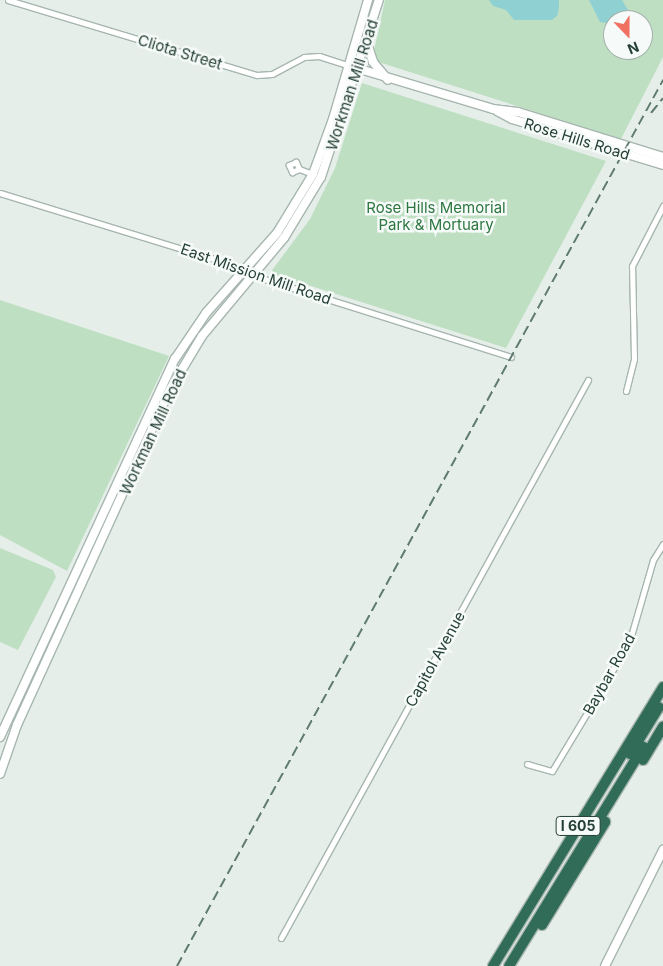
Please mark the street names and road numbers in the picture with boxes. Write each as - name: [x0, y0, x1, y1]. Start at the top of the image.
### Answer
- street label: Workman Mill Road: [322, 17, 382, 153]
- street label: Cliota Street: [136, 31, 224, 73]
- street label: Rose Hills Road: [522, 114, 632, 164]
- street label: East Mission Mill Road: [178, 240, 334, 308]
- street label: Workman Mill Road: [116, 366, 190, 498]
- street label: Capitol Avenue: [401, 608, 469, 710]
- street label: Baybar Road: [579, 630, 639, 718]
- road number: I 605: [556, 814, 600, 838]

